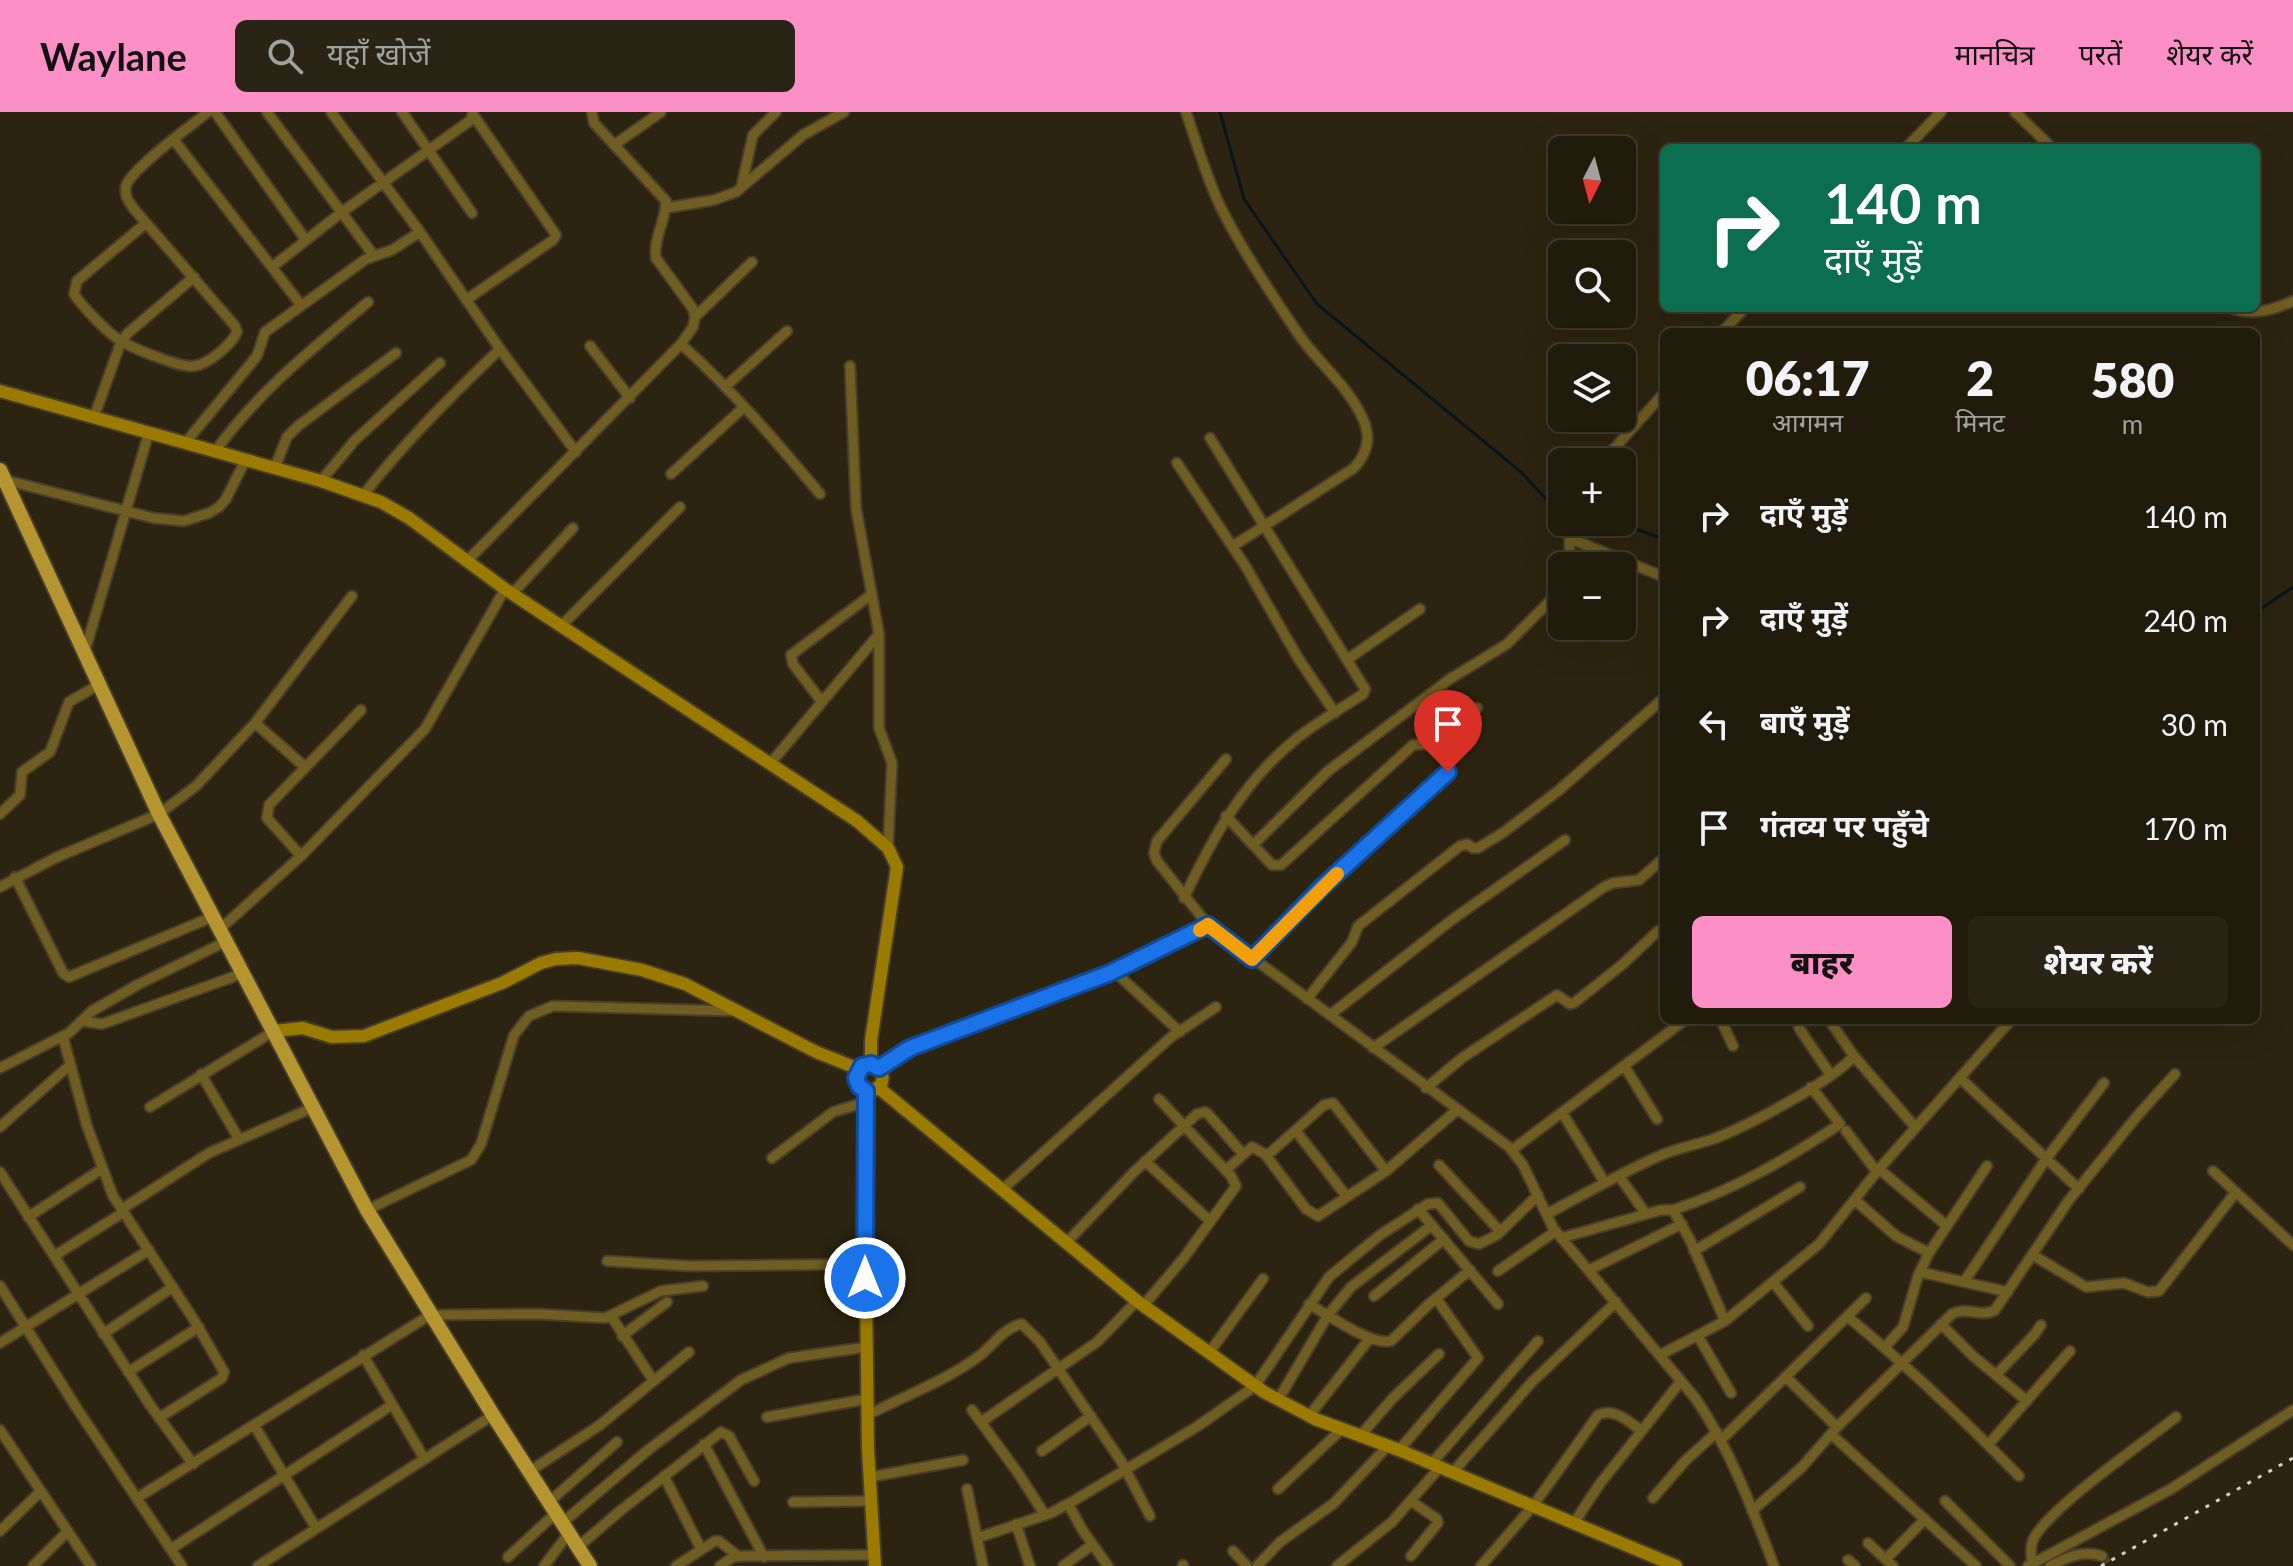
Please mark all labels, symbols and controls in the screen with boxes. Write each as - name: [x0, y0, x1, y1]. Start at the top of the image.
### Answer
- search box: [235, 20, 795, 92]
- text: Waylane: [40, 33, 187, 79]
- icon: search: [263, 34, 307, 78]
- text: यहाँ खोजें: [327, 35, 430, 71]
- text: मानचित्र: [1955, 37, 2035, 71]
- text: परतें: [2079, 37, 2122, 71]
- text: शेयर करें: [2166, 37, 2253, 71]
- north arrow: [1548, 136, 1636, 224]
- map controls: [1548, 136, 1636, 640]
- text: 140 m: [1824, 169, 1982, 236]
- icon: right: [1692, 176, 1796, 280]
- text: दाएँ मुड़ें: [1824, 237, 1922, 281]
- button: search: [1548, 240, 1636, 328]
- button: layers: [1548, 344, 1636, 432]
- text: 06:17: [1746, 349, 1870, 406]
- text: 2: [1966, 349, 1994, 406]
- text: 580: [2091, 351, 2174, 408]
- text: आगमन: [1772, 406, 1843, 438]
- text: मिनट: [1955, 406, 2005, 438]
- text: m: [2122, 408, 2143, 440]
- button: +: [1548, 448, 1636, 536]
- icon: right: [1692, 494, 1736, 538]
- text: दाएँ मुड़ें: [1760, 495, 1848, 531]
- text: 140 m: [2143, 498, 2228, 534]
- button: −: [1548, 552, 1636, 640]
- icon: right: [1692, 598, 1736, 642]
- text: दाएँ मुड़ें: [1760, 599, 1848, 635]
- text: 240 m: [2143, 602, 2228, 638]
- pin: [1414, 690, 1482, 772]
- icon: arrive: [1426, 702, 1470, 746]
- icon: left: [1692, 702, 1736, 746]
- text: बाएँ मुड़ें: [1760, 703, 1850, 739]
- text: 30 m: [2161, 706, 2228, 742]
- icon: arrive: [1692, 806, 1736, 850]
- text: गंतव्य पर पहुँचे: [1760, 807, 1929, 843]
- text: 170 m: [2143, 810, 2228, 846]
- button: बाहर: [1692, 916, 1952, 1008]
- button: शेयर करें: [1968, 916, 2228, 1008]
- position arrow: [823, 1236, 907, 1320]

